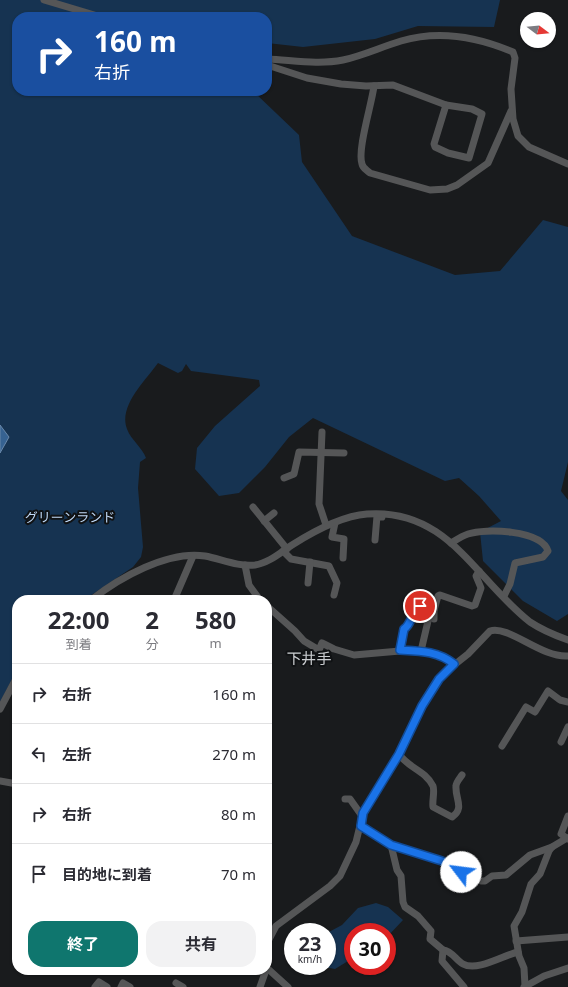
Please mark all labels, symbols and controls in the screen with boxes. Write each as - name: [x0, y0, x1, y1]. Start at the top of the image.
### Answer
- north arrow: [520, 12, 556, 48]
- map controls: [520, 12, 556, 48]
- text: 160 m: [94, 22, 177, 60]
- icon: right: [28, 28, 80, 80]
- text: 右折: [94, 60, 130, 84]
- park label: グリーンランド: [25, 508, 115, 526]
- pin: [403, 589, 437, 623]
- icon: arrive: [409, 595, 431, 617]
- text: 22:00: [48, 603, 110, 636]
- text: 2: [145, 603, 159, 636]
- text: 580: [195, 603, 236, 636]
- text: m: [209, 634, 222, 652]
- text: 到着: [66, 635, 92, 653]
- text: 分: [146, 635, 159, 653]
- district label: 下井手: [286, 648, 332, 668]
- icon: right: [28, 683, 50, 705]
- text: 右折: [62, 684, 92, 704]
- text: 160 m: [212, 684, 256, 704]
- icon: left: [28, 743, 50, 765]
- text: 左折: [62, 744, 92, 764]
- text: 270 m: [212, 744, 256, 764]
- icon: right: [28, 803, 50, 825]
- text: 右折: [62, 804, 92, 824]
- text: 80 m: [221, 804, 256, 824]
- position arrow: [440, 851, 482, 893]
- icon: arrive: [28, 863, 50, 885]
- text: 目的地に到着: [62, 864, 152, 884]
- text: 70 m: [221, 864, 256, 884]
- button: 終了: [28, 921, 138, 967]
- button: 共有: [146, 921, 256, 967]
- speed limit sign: 30: [344, 923, 396, 975]
- text: 23: [299, 930, 321, 957]
- text: km/h: [298, 952, 322, 966]

